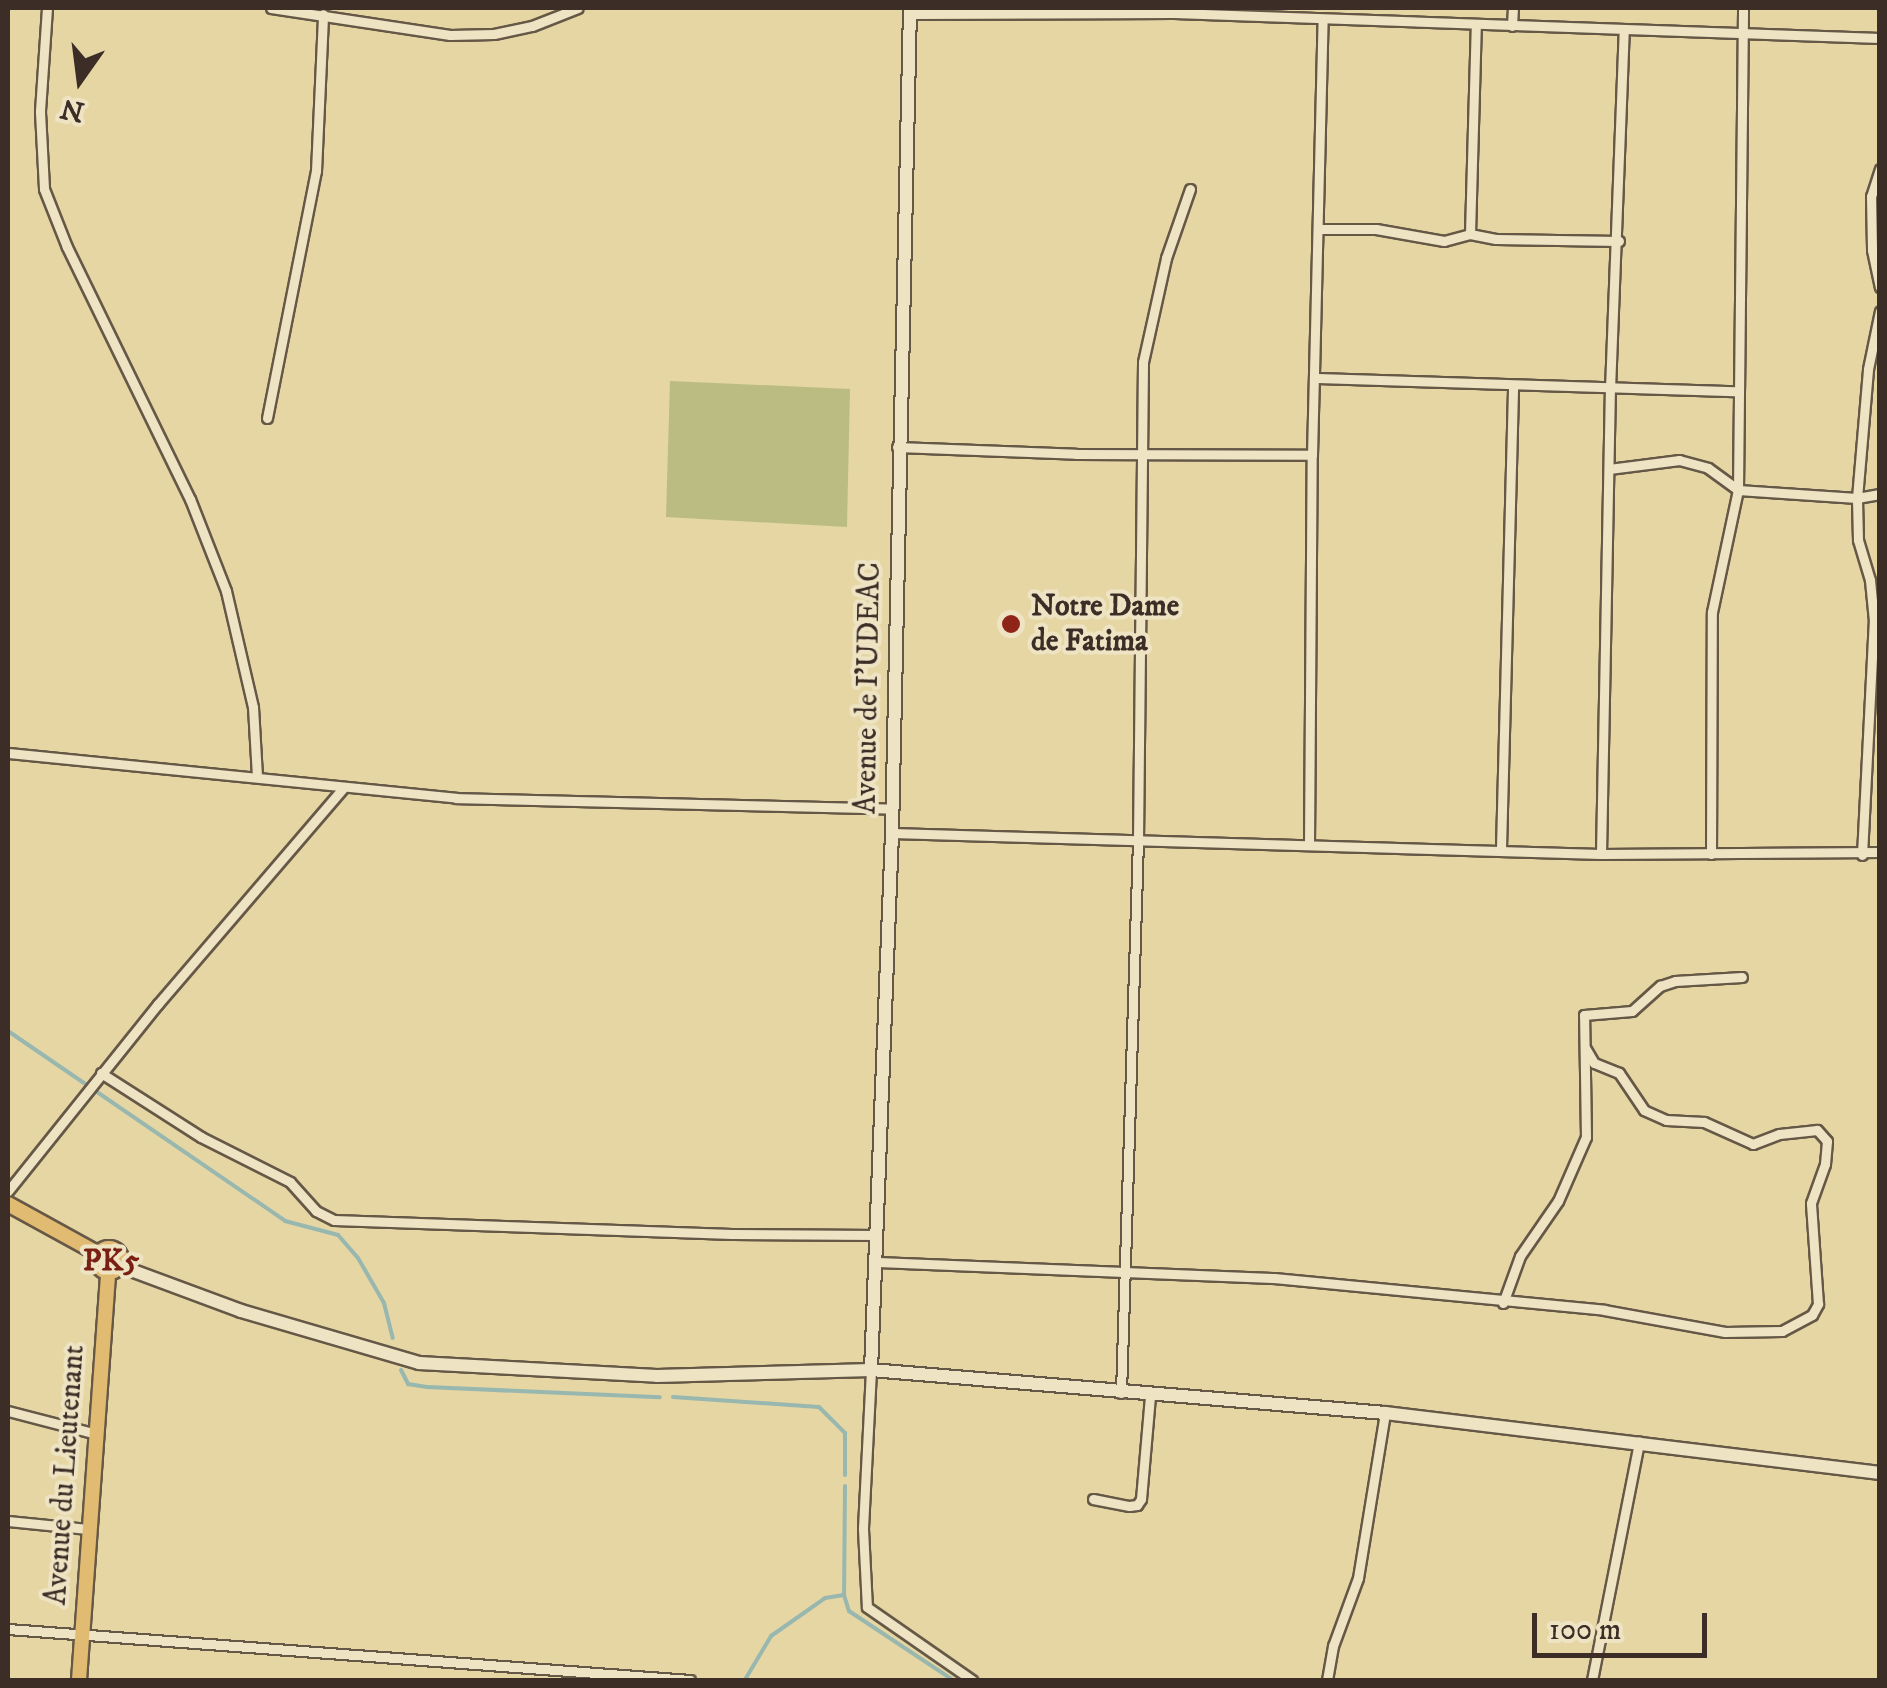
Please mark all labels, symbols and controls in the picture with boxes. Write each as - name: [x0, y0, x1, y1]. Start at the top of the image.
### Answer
- north arrow: [30, 30, 130, 130]
- text: N: [57, 90, 88, 129]
- street label: Avenue de I'UDEAC: [849, 562, 889, 814]
- place label: Notre Dame de Fatima: [1031, 589, 1179, 660]
- marker: Notre Dame de Fatima: [1000, 613, 1022, 635]
- district label: PK5: [83, 1242, 139, 1280]
- street label: Avenue du Lieutenant: [39, 1344, 93, 1606]
- scale bar: [1537, 1593, 1712, 1655]
- text: 100 m: [1549, 1612, 1621, 1649]

